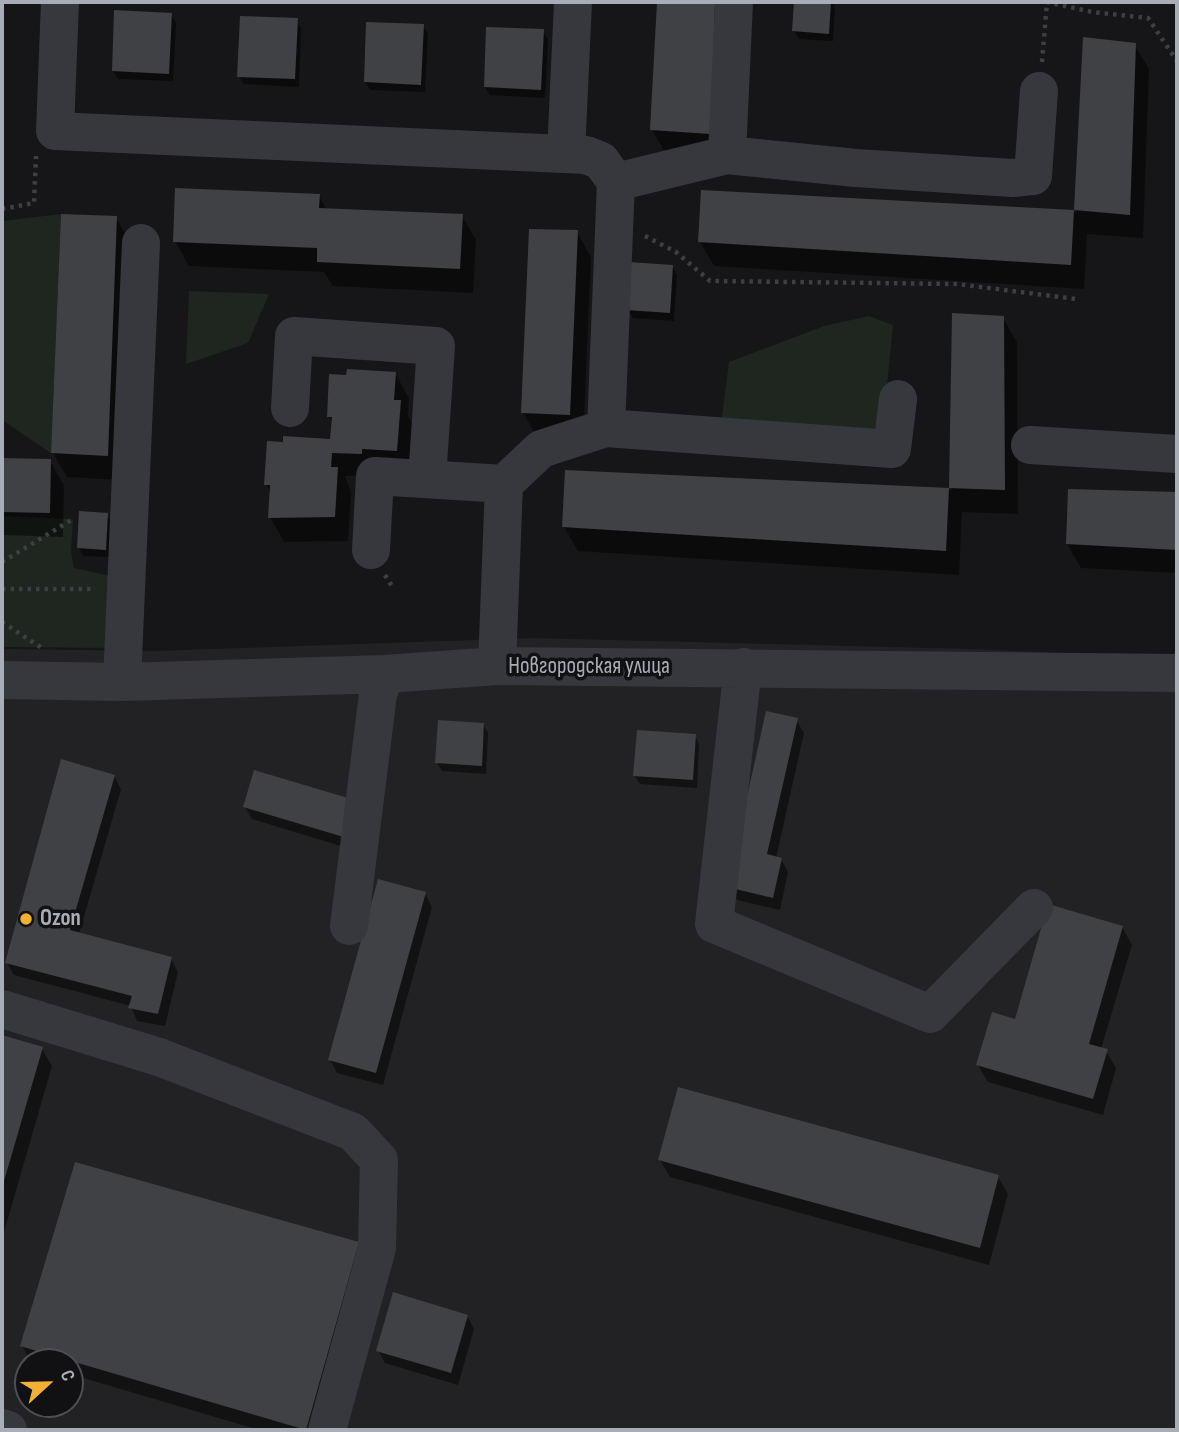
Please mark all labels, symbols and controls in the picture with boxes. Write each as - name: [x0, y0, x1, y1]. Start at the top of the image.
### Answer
- street label: Новгородская улица: [508, 653, 670, 681]
- place label: Ozon: [40, 905, 81, 933]
- marker: Ozon: [18, 911, 34, 927]
- north arrow: [14, 1348, 84, 1418]
- text: С: [55, 1367, 80, 1385]

